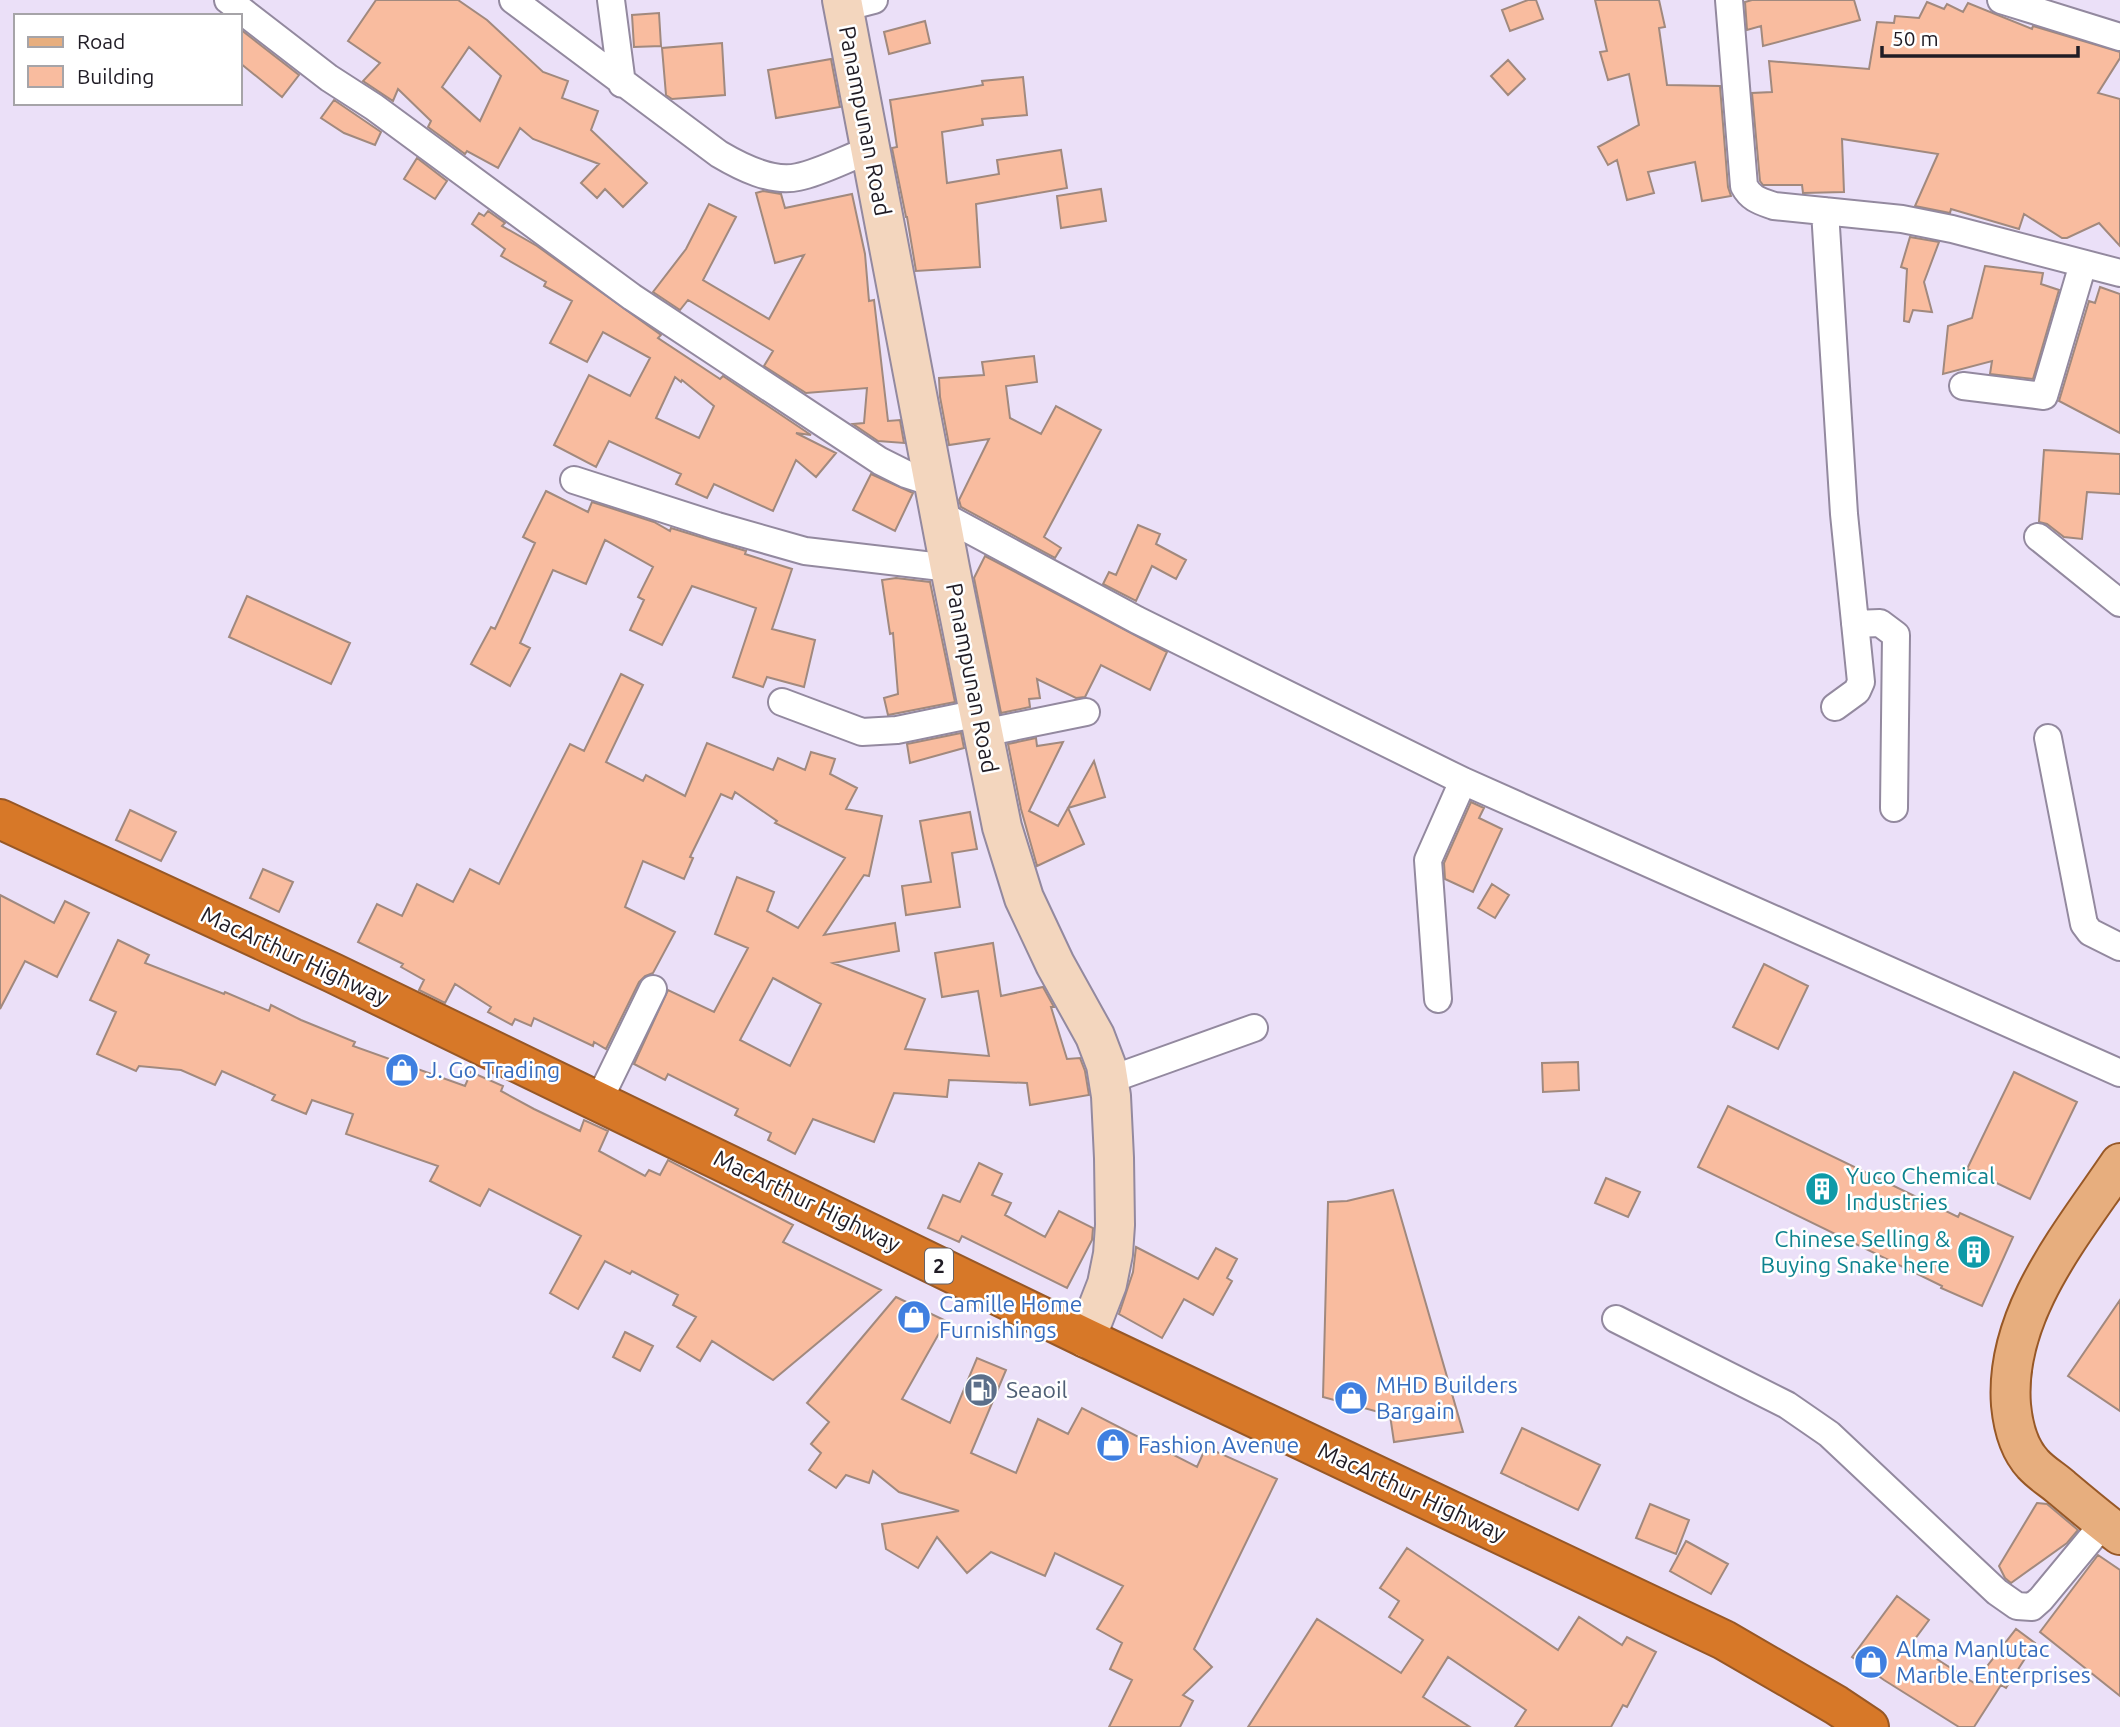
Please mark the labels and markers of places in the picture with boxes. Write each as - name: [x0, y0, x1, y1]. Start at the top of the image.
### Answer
- shop icon: J. Go Trading: [383, 1051, 421, 1089]
- place label: J. Go Trading: [426, 1057, 560, 1082]
- place label: Yuco Chemical Industries: [1846, 1163, 1995, 1214]
- building icon: Yuco Chemical Industries: [1803, 1170, 1841, 1208]
- place label: Chinese Selling & Buying Snake here: [1761, 1226, 1950, 1277]
- building icon: Chinese Selling & Buying Snake here: [1955, 1233, 1993, 1271]
- place label: Camille Home Furnishings: [939, 1291, 1082, 1342]
- shop icon: Camille Home Furnishings: [895, 1298, 933, 1336]
- fuel station icon: Seaoil: [962, 1371, 1000, 1409]
- place label: MHD Builders Bargain: [1376, 1372, 1518, 1423]
- place label: Seaoil: [1006, 1377, 1068, 1402]
- shop icon: MHD Builders Bargain: [1332, 1379, 1370, 1417]
- shop icon: Fashion Avenue: [1094, 1426, 1132, 1464]
- place label: Fashion Avenue: [1138, 1432, 1299, 1457]
- place label: Alma Manlutac Marble Enterprises: [1896, 1636, 2091, 1687]
- shop icon: Alma Manlutac Marble Enterprises: [1852, 1643, 1890, 1681]

